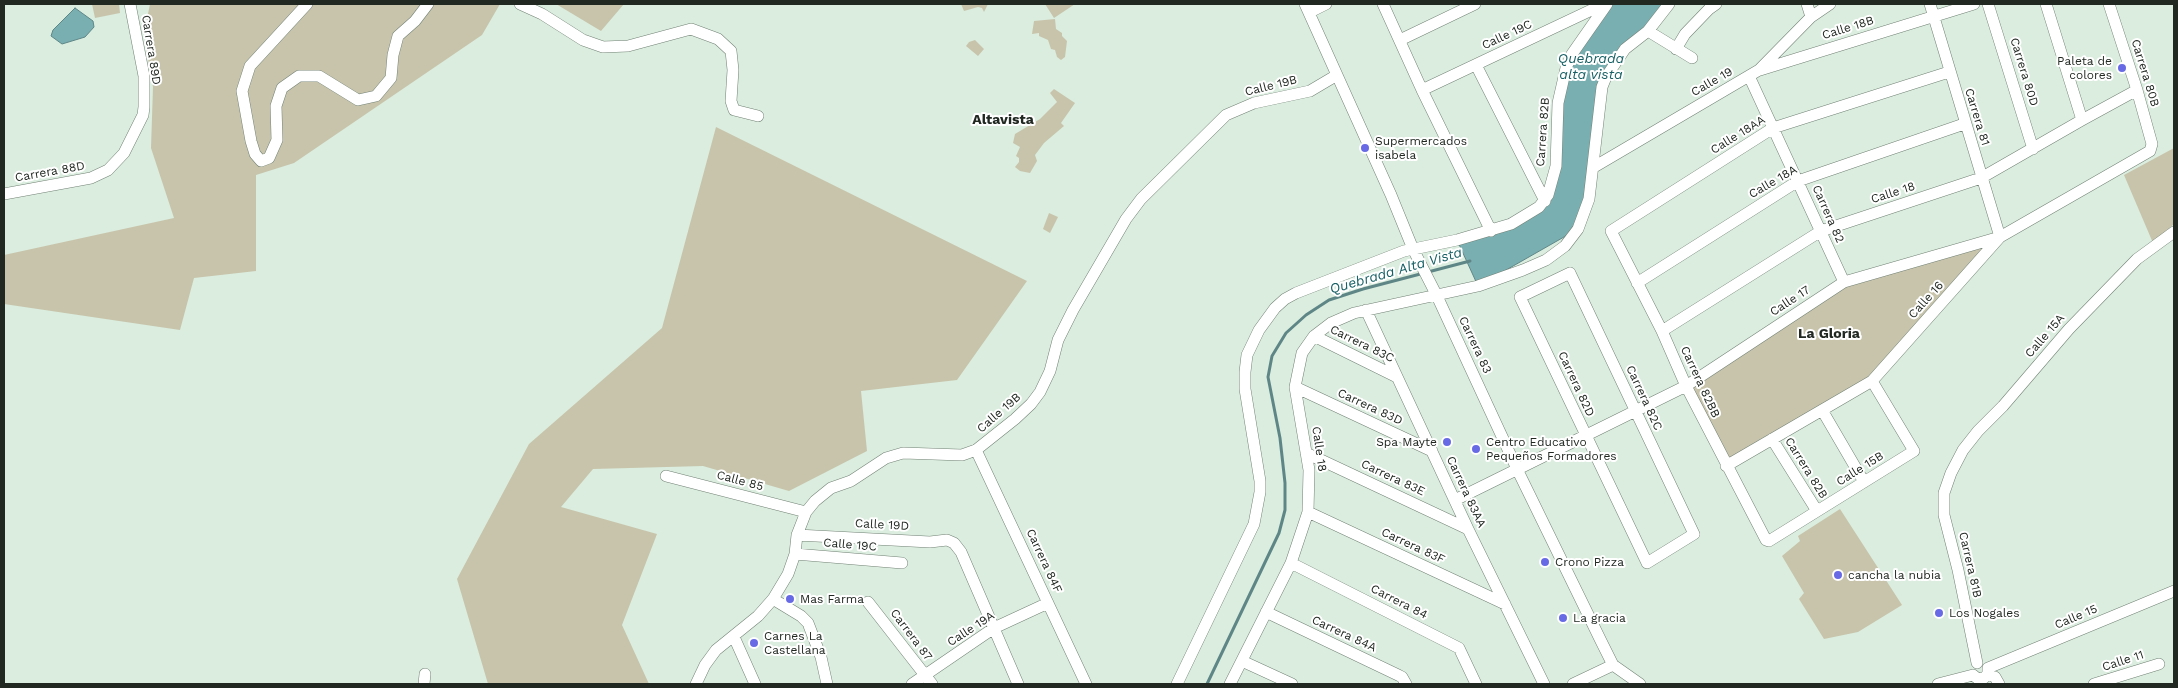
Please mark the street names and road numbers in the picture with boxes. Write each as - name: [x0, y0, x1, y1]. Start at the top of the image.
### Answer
- street label: Calle 18B: [1820, 13, 1876, 43]
- street label: Carrera 89D: [138, 14, 164, 86]
- street label: Calle 19C: [1480, 17, 1534, 53]
- street label: Carrera 80D: [2007, 36, 2041, 108]
- street label: Carrera 80B: [2128, 37, 2162, 109]
- street label: Calle 19: [1689, 64, 1735, 100]
- street label: Calle 19B: [1243, 73, 1299, 99]
- street label: Carrera 81: [1961, 87, 1993, 147]
- street label: Carrera 82B: [1533, 97, 1553, 167]
- street label: Calle 18AA: [1708, 113, 1768, 157]
- street label: Carrera 88D: [14, 159, 86, 185]
- street label: Calle 18A: [1746, 162, 1800, 202]
- street label: Calle 18: [1869, 179, 1917, 207]
- street label: Carrera 82: [1809, 183, 1847, 245]
- street label: Calle 16: [1905, 278, 1947, 322]
- street label: Calle 17: [1767, 283, 1813, 319]
- street label: Calle 15A: [2022, 311, 2068, 361]
- street label: Carrera 83: [1456, 314, 1494, 376]
- street label: Carrera 83C: [1328, 322, 1396, 366]
- street label: Carrera 82BB: [1677, 344, 1723, 420]
- street label: Carrera 82D: [1555, 349, 1597, 419]
- street label: Carrera 82C: [1623, 363, 1665, 433]
- street label: Carrera 83D: [1335, 386, 1405, 428]
- street label: Calle 19B: [974, 390, 1024, 436]
- street label: Calle 18: [1309, 425, 1329, 473]
- street label: Carrera 82B: [1782, 435, 1830, 501]
- street label: Calle 15B: [1834, 449, 1886, 489]
- street label: Carrera 83AA: [1443, 454, 1489, 530]
- street label: Carrera 83E: [1359, 457, 1427, 499]
- street label: Calle 85: [715, 468, 765, 494]
- street label: Calle 19D: [855, 516, 909, 534]
- street label: Carrera 83F: [1379, 525, 1447, 567]
- street label: Carrera 84F: [1023, 527, 1065, 595]
- street label: Carrera 81B: [1955, 531, 1985, 599]
- street label: Calle 19C: [823, 535, 877, 555]
- street label: Carrera 84: [1368, 582, 1430, 622]
- street label: Calle 15: [2052, 602, 2100, 632]
- street label: Carrera 87: [887, 606, 935, 664]
- street label: Calle 19A: [945, 608, 997, 650]
- street label: Carrera 84A: [1309, 613, 1379, 655]
- street label: Calle 11: [2100, 648, 2146, 674]

